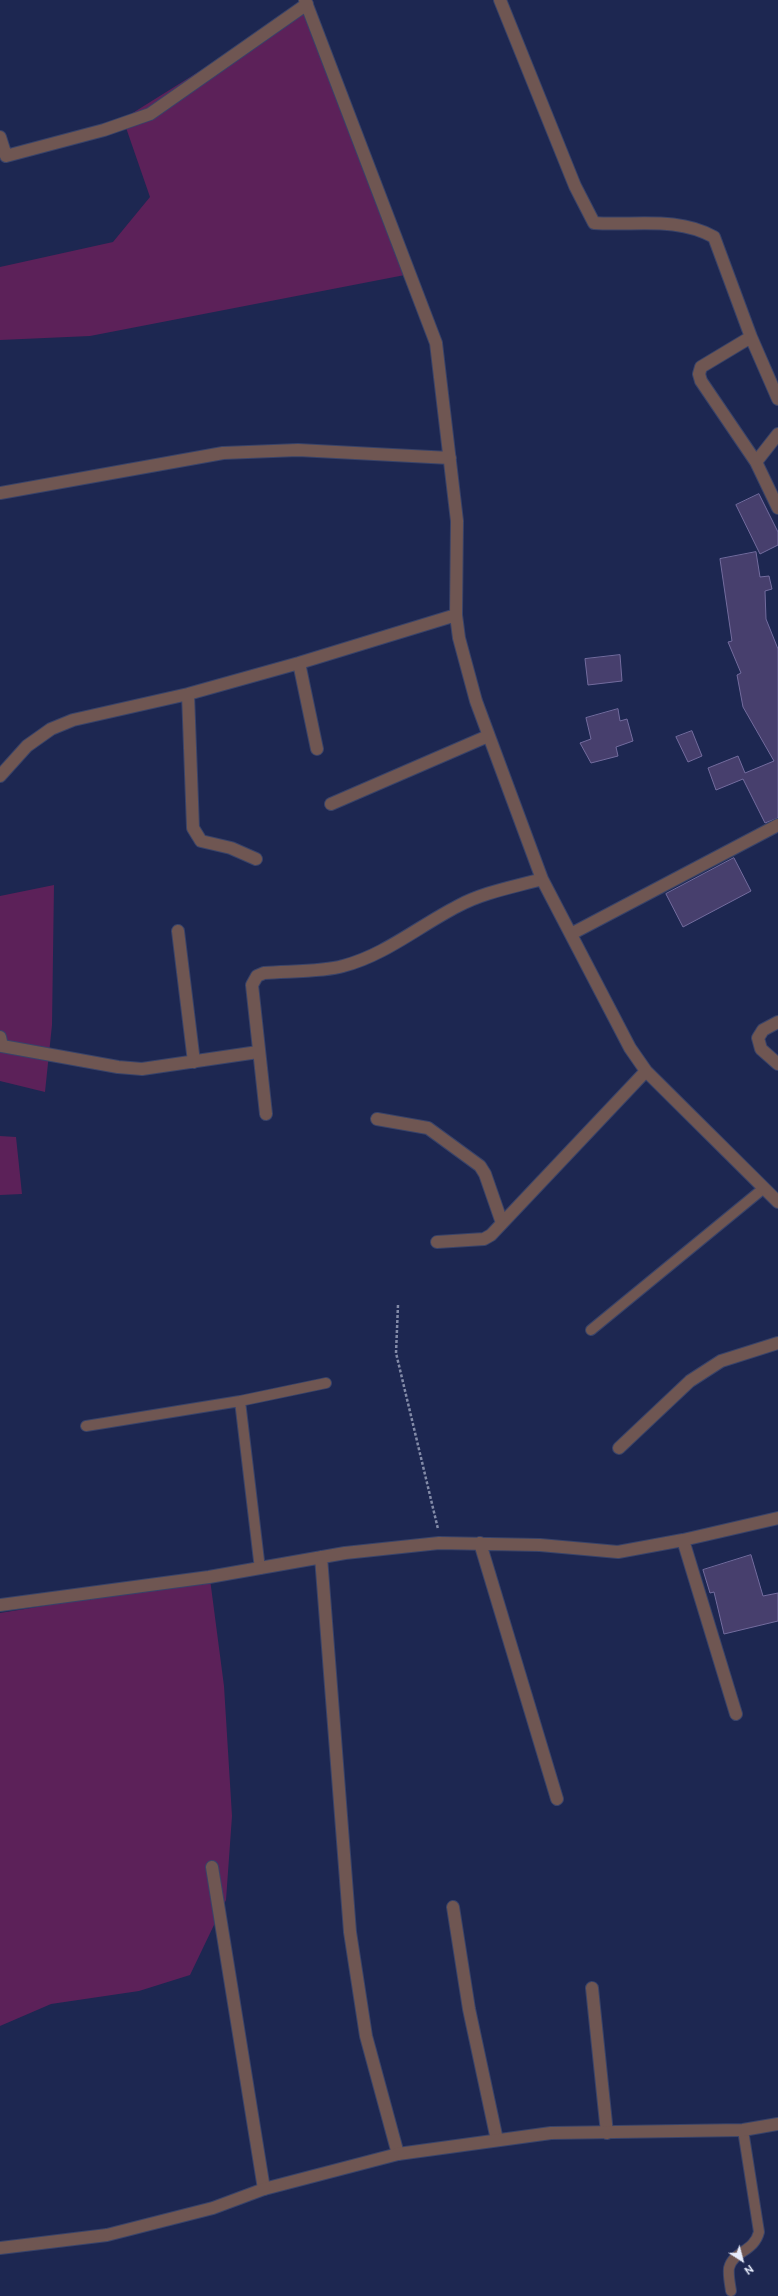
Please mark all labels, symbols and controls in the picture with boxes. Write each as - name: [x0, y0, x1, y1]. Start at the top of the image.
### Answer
- north arrow: [722, 2240, 762, 2280]
- text: N: [742, 2262, 756, 2277]

